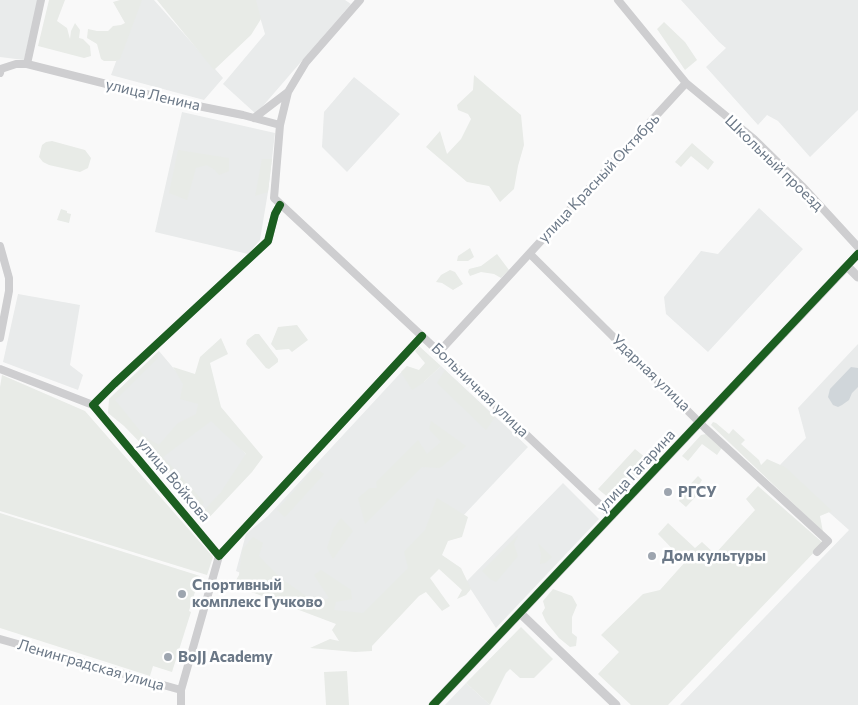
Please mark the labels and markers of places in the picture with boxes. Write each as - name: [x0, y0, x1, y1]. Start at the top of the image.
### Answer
- place label: РГСУ: [678, 483, 717, 501]
- marker: РГСУ: [662, 486, 674, 498]
- place label: Дом культуры: [662, 547, 766, 565]
- marker: Дом культуры: [646, 550, 658, 562]
- place label: Спортивный комплекс Гучково: [192, 576, 323, 611]
- marker: Спортивный комплекс Гучково: [176, 588, 188, 600]
- place label: BoJJ Academy: [178, 648, 273, 666]
- marker: BoJJ Academy: [162, 651, 174, 663]

